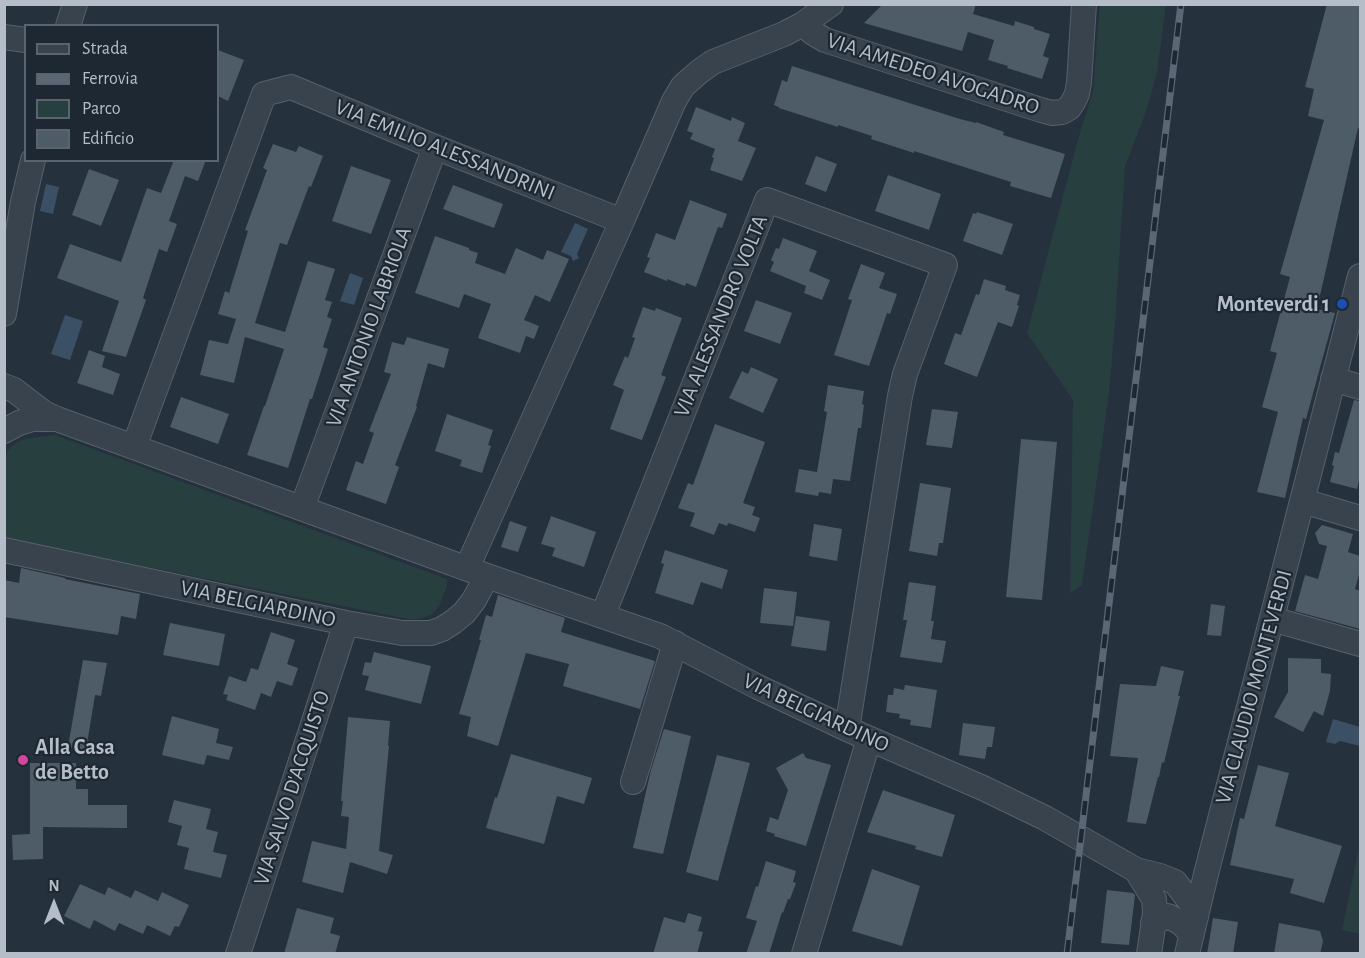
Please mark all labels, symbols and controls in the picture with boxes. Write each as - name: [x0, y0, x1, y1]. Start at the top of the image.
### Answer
- legend: [24, 24, 219, 162]
- street label: VIA AMEDEO AVOGADRO: [823, 27, 1043, 121]
- text: Strada: [82, 40, 128, 58]
- text: Ferrovia: [82, 70, 138, 88]
- street label: VIA EMILIO ALESSANDRINI: [331, 94, 559, 206]
- text: Parco: [82, 100, 121, 118]
- text: Edificio: [82, 130, 134, 148]
- street label: VIA ALESSANDRO VOLTA: [668, 211, 774, 421]
- street label: VIA ANTONIO LABRIOLA: [320, 223, 418, 431]
- place label: Monteverdi 1: [1217, 291, 1330, 317]
- marker: Monteverdi 1: [1335, 297, 1349, 311]
- street label: VIA CLAUDIO MONTEVERDI: [1210, 567, 1298, 807]
- street label: VIA BELGIARDINO: [178, 575, 338, 633]
- street label: VIA BELGIARDINO: [739, 668, 893, 758]
- street label: VIA SALVO D'ACQUISTO: [248, 687, 336, 889]
- place label: Alla Casa de Betto: [35, 734, 115, 786]
- marker: Alla Casa de Betto: [16, 753, 30, 767]
- north arrow: [24, 874, 84, 934]
- text: N: [48, 878, 60, 894]

